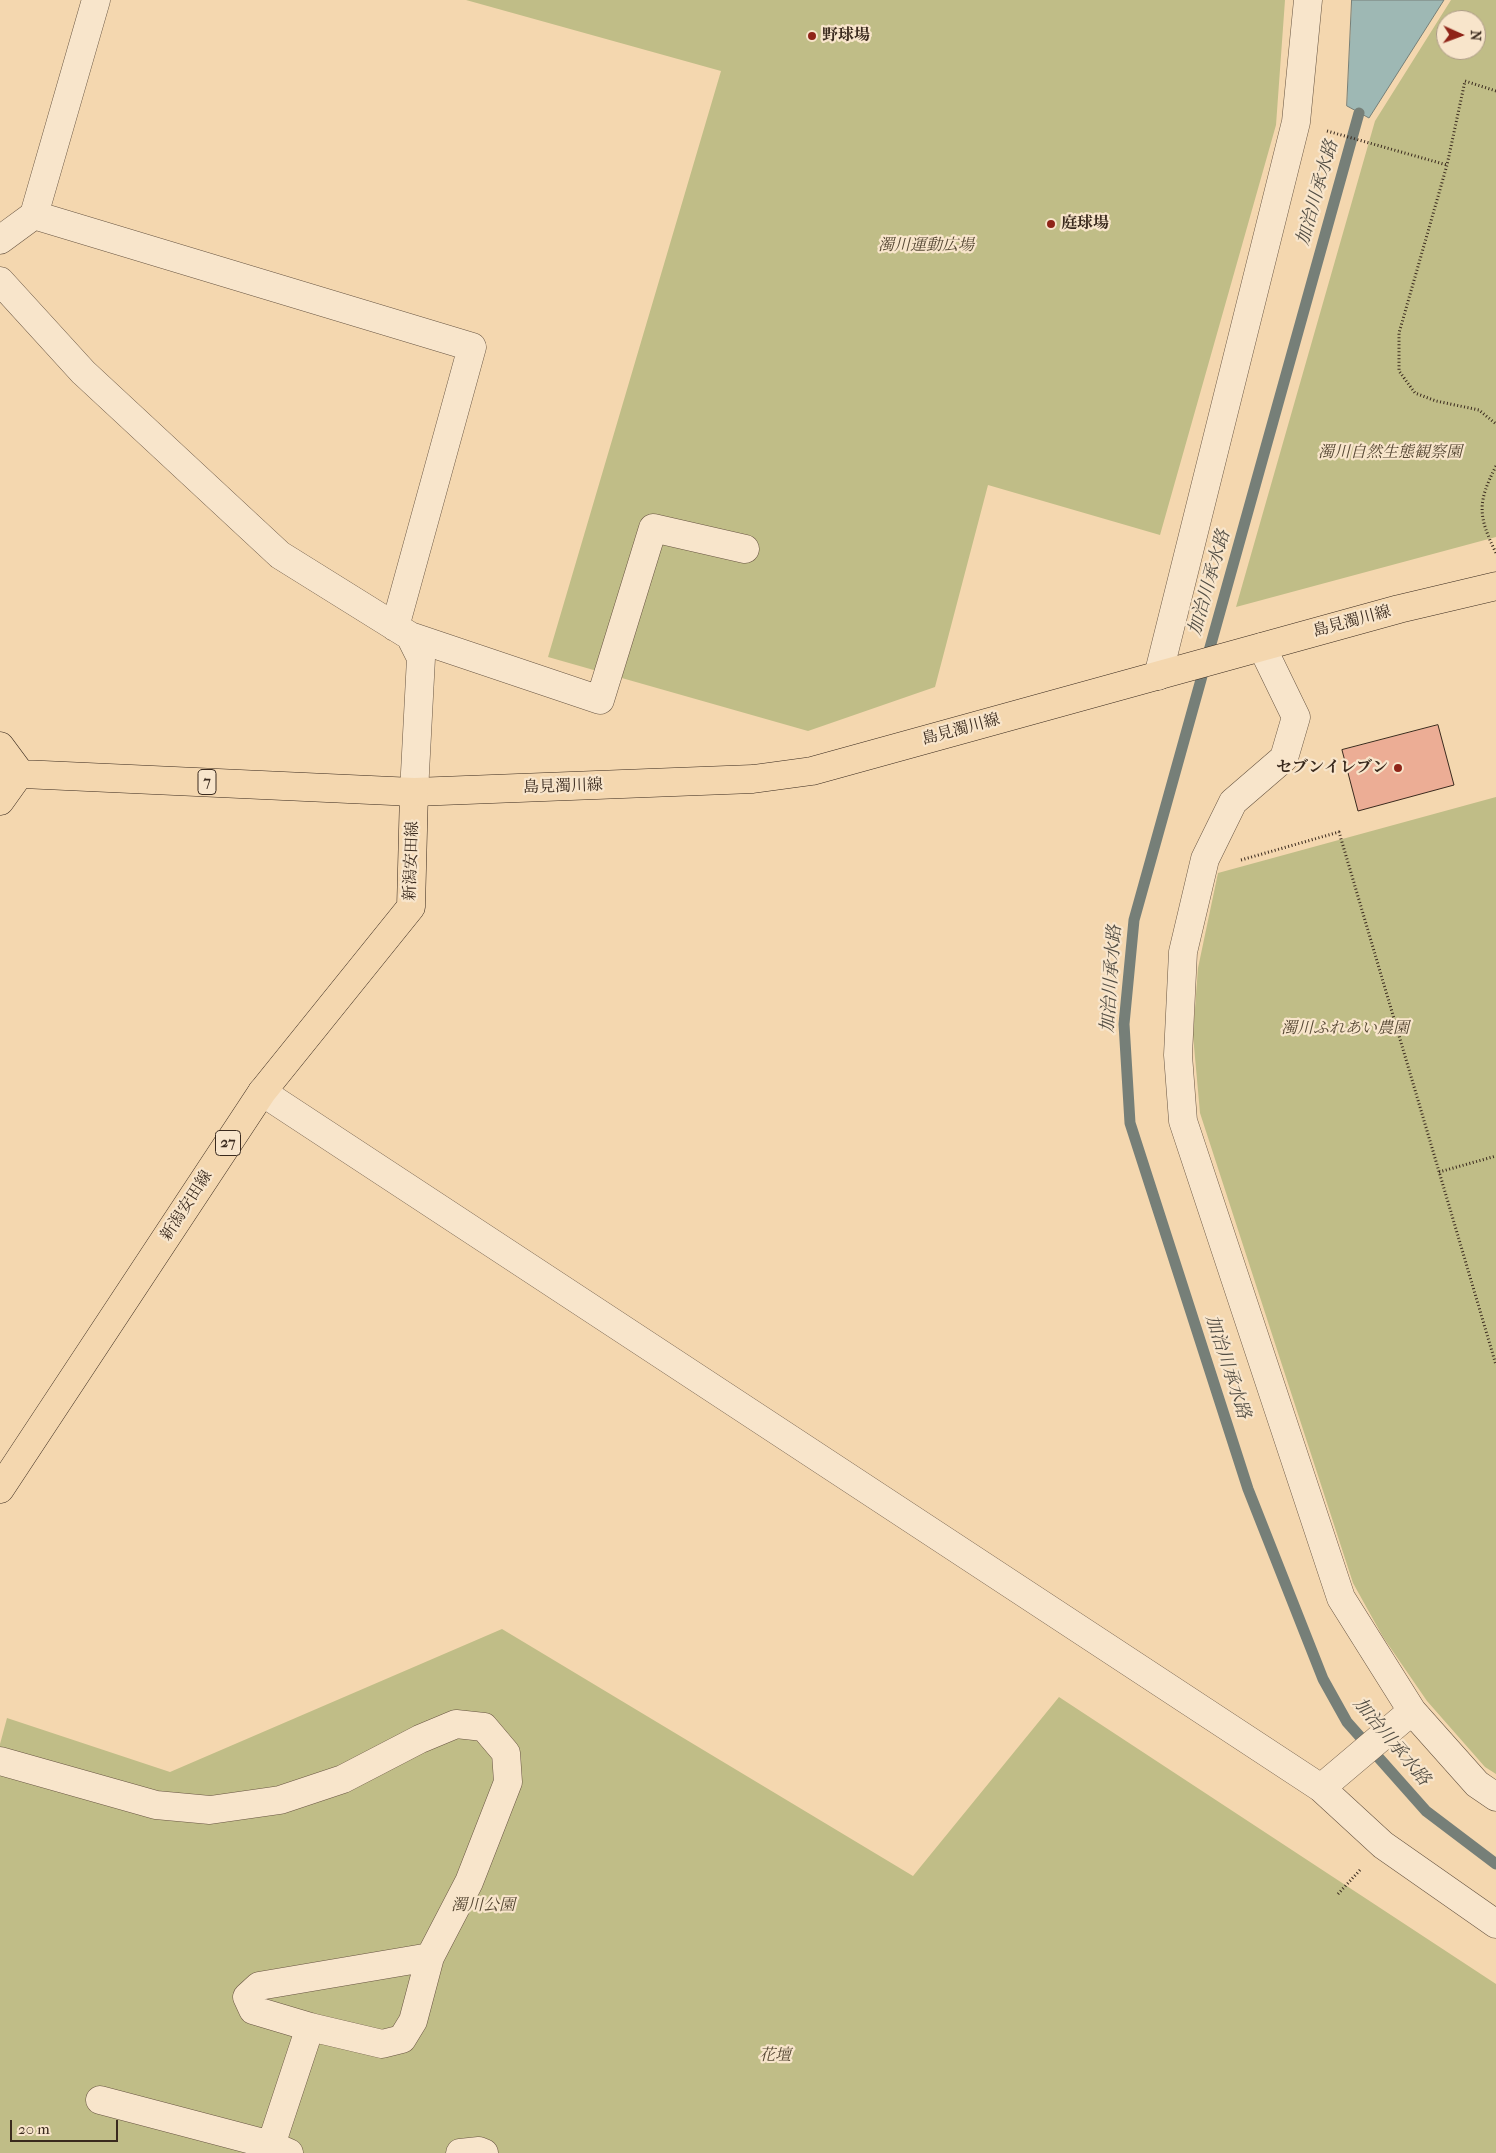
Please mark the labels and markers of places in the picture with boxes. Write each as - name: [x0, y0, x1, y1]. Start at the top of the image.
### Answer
- place label: 野球場: [822, 26, 870, 46]
- marker: 野球場: [806, 30, 818, 42]
- place label: 庭球場: [1061, 214, 1109, 234]
- marker: 庭球場: [1045, 218, 1057, 230]
- place label: セブンイレブン: [1276, 758, 1388, 778]
- marker: セブンイレブン: [1392, 762, 1404, 774]

